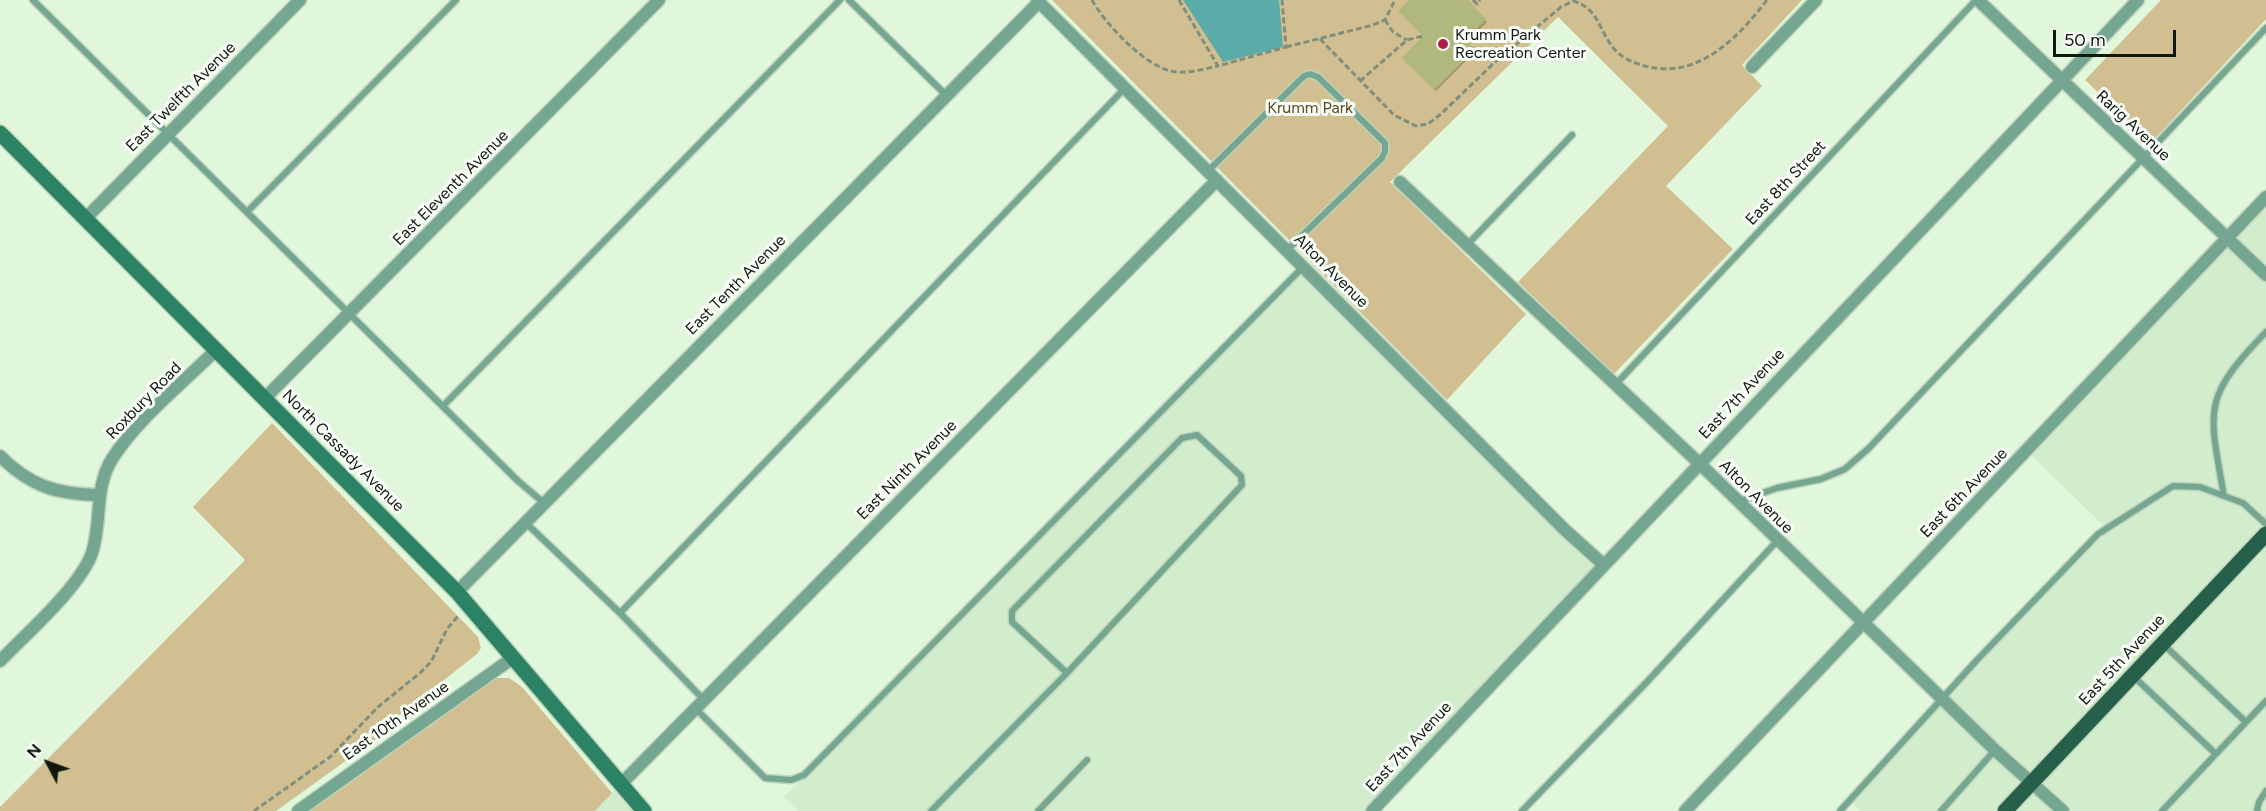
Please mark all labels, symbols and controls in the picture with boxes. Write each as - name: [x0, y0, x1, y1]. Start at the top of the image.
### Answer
- scale bar: [2056, 18, 2179, 56]
- place label: Krumm Park Recreation Center: [1455, 25, 1586, 63]
- text: 50 m: [2064, 29, 2106, 51]
- marker: Krumm Park Recreation Center: [1436, 37, 1450, 51]
- street label: East Twelfth Avenue: [122, 38, 240, 156]
- street label: Rarig Avenue: [2092, 87, 2174, 165]
- park label: Krumm Park: [1267, 98, 1353, 118]
- street label: East Eleventh Avenue: [389, 126, 513, 250]
- street label: East 8th Street: [1742, 137, 1830, 229]
- street label: Alton Avenue: [1290, 230, 1372, 312]
- street label: East Tenth Avenue: [682, 231, 790, 339]
- street label: East 7th Avenue: [1695, 345, 1789, 443]
- street label: Roxbury Road: [102, 358, 186, 444]
- street label: North Cassady Avenue: [278, 386, 408, 516]
- street label: East Ninth Avenue: [853, 416, 961, 524]
- street label: East 6th Avenue: [1916, 444, 2012, 542]
- street label: Alton Avenue: [1715, 456, 1797, 538]
- street label: East 5th Avenue: [2075, 611, 2169, 709]
- street label: East 10th Avenue: [339, 677, 453, 765]
- street label: East 7th Avenue: [1362, 698, 1456, 796]
- north arrow: [18, 733, 78, 793]
- text: N: [23, 740, 45, 762]

